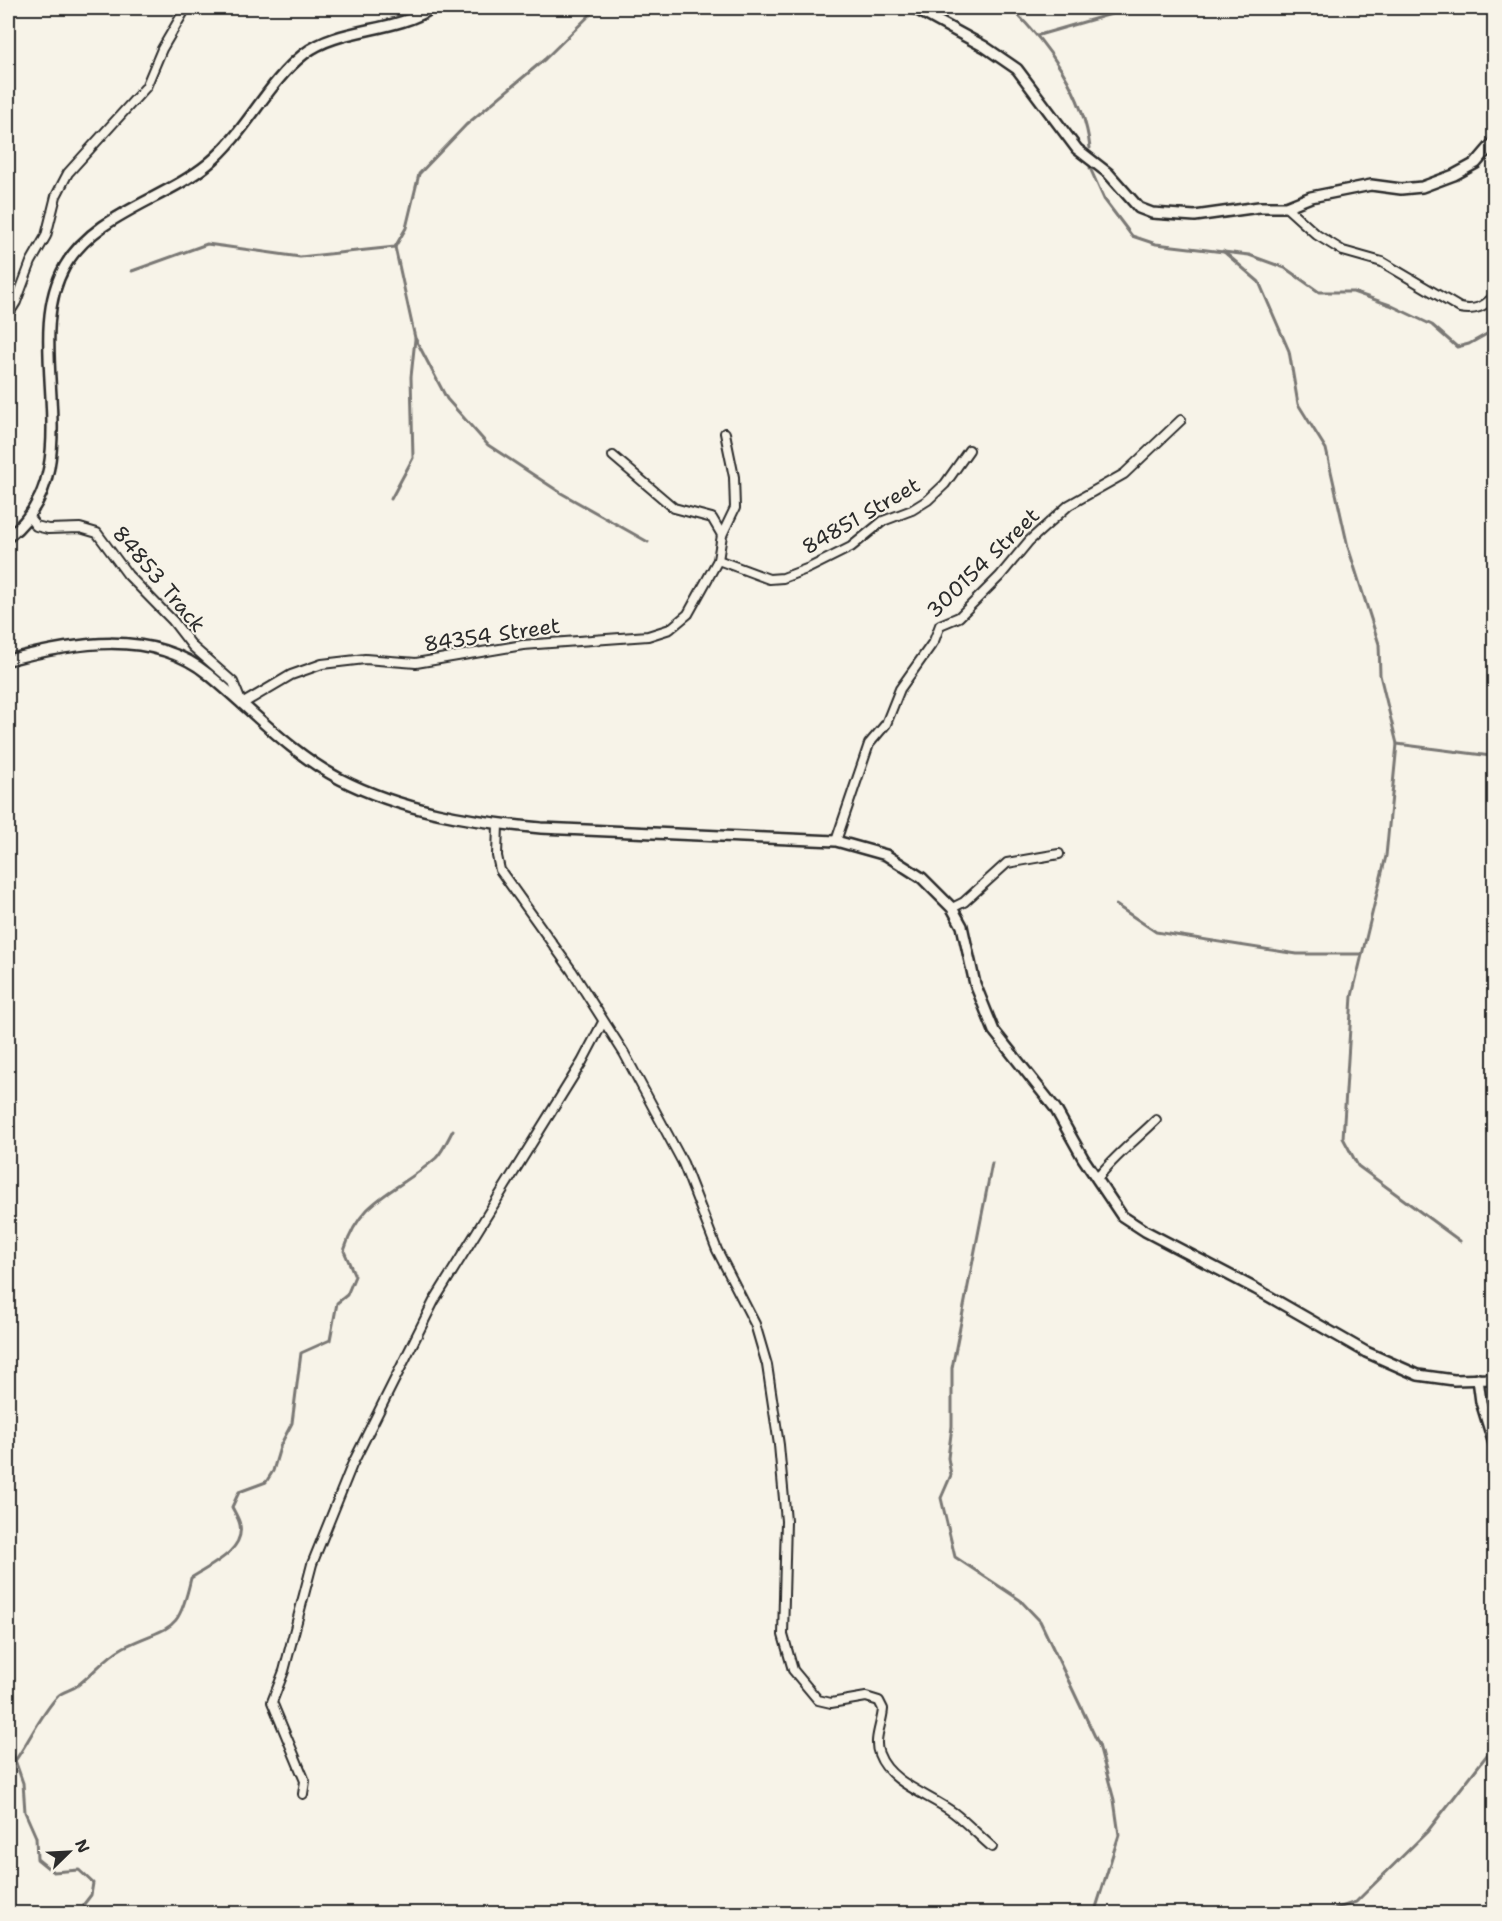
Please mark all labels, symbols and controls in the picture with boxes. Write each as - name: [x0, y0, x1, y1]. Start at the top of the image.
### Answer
- street label: 84851 Street: [797, 471, 925, 561]
- street label: 300154 Street: [920, 502, 1046, 624]
- street label: 84853 Track: [106, 520, 212, 638]
- street label: 84354 Street: [422, 612, 562, 658]
- north arrow: [39, 1822, 99, 1882]
- text: N: [70, 1836, 94, 1856]

